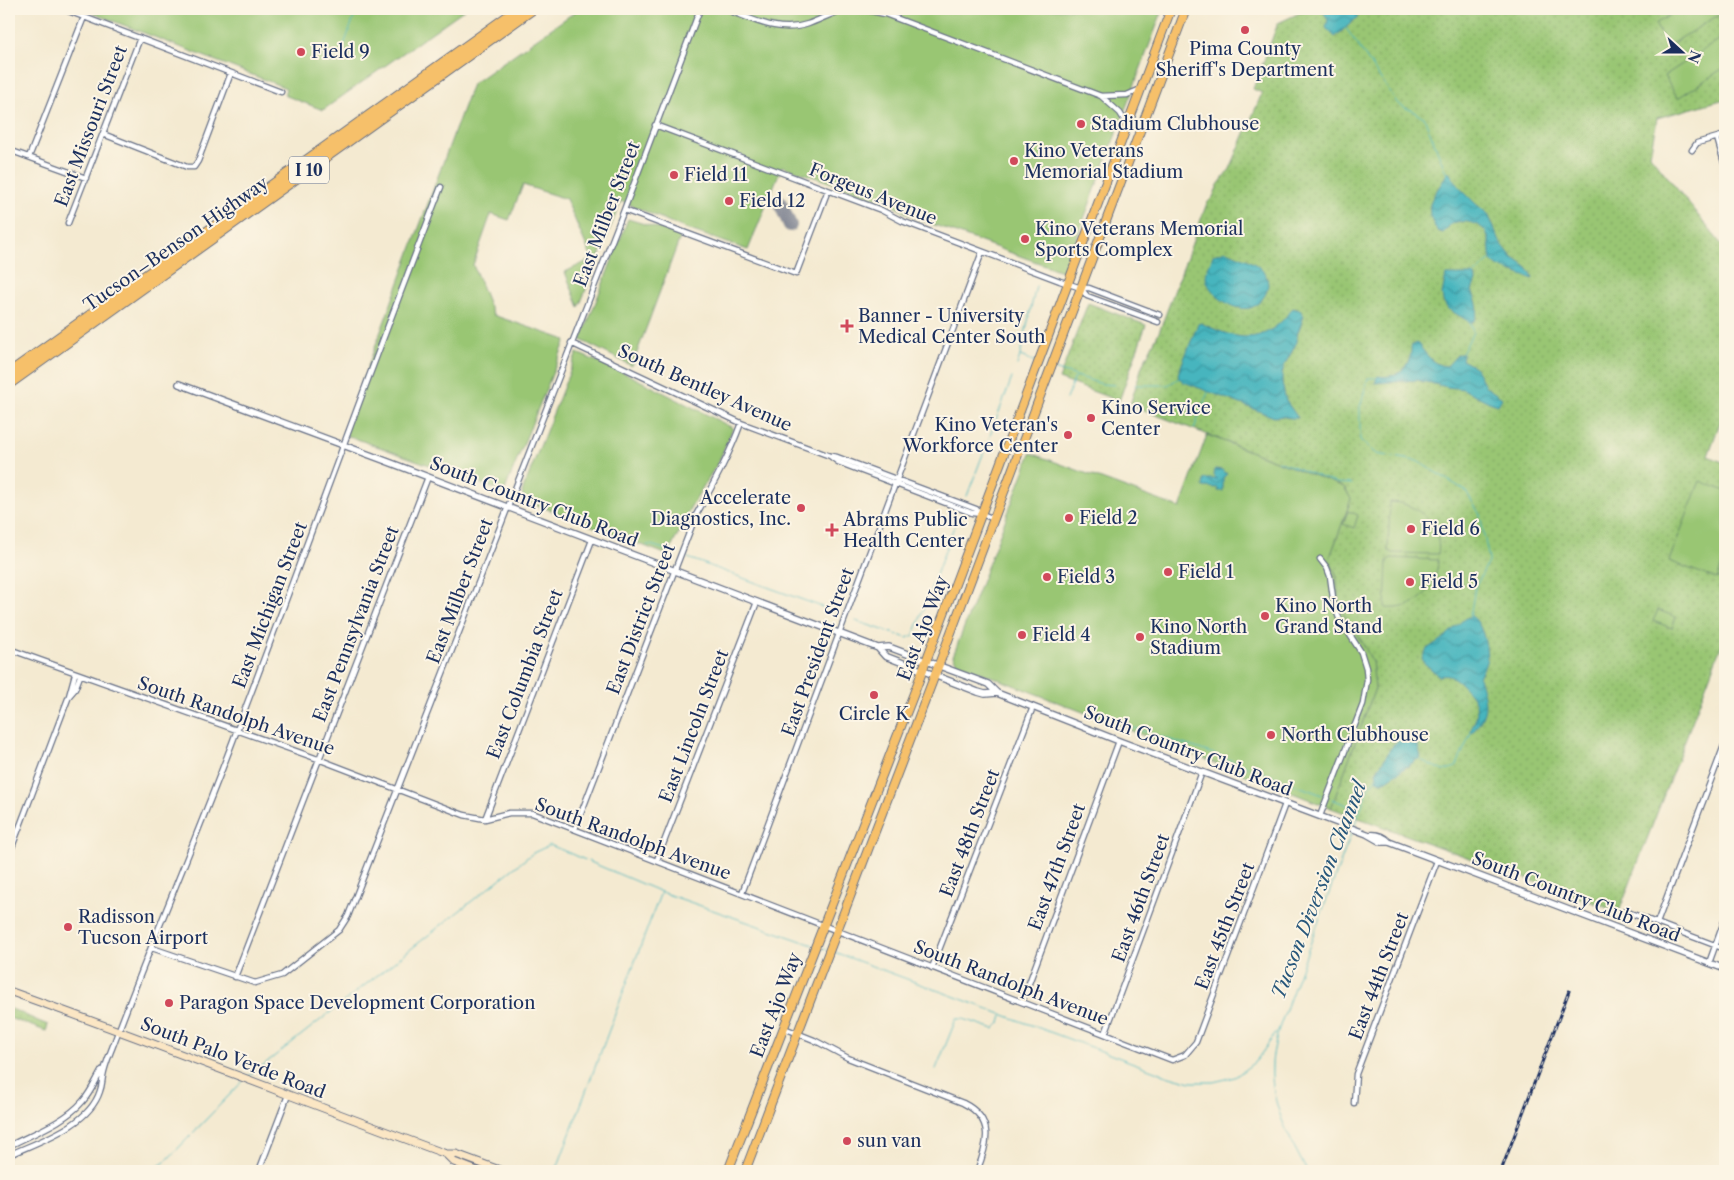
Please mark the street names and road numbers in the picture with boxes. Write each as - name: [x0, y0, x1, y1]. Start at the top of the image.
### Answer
- street label: East Missouri Street: [50, 42, 132, 210]
- street label: East Milber Street: [569, 138, 645, 290]
- road number: I 10: [289, 156, 329, 184]
- street label: Forgeus Avenue: [806, 158, 940, 230]
- street label: Tucson–Benson Highway: [79, 171, 273, 316]
- street label: South Bentley Avenue: [615, 340, 795, 436]
- street label: South Country Club Road: [427, 452, 641, 552]
- street label: East Milber Street: [422, 515, 498, 667]
- street label: East Michigan Street: [228, 518, 312, 691]
- street label: East Pennsylvania Street: [308, 522, 404, 725]
- street label: East District Street: [602, 540, 680, 697]
- street label: East President Street: [777, 564, 859, 739]
- street label: East Ajo Way: [893, 571, 953, 684]
- street label: East Columbia Street: [482, 585, 568, 762]
- street label: East Lincoln Street: [655, 646, 734, 806]
- street label: South Randolph Avenue: [135, 672, 337, 760]
- street label: South Country Club Road: [1081, 701, 1295, 801]
- street label: East 48th Street: [935, 765, 1005, 900]
- street label: South Randolph Avenue: [532, 793, 734, 885]
- street label: East 47th Street: [1024, 800, 1090, 933]
- street label: East 46th Street: [1108, 830, 1175, 965]
- street label: South Country Club Road: [1469, 847, 1683, 947]
- street label: East 45th Street: [1191, 859, 1260, 993]
- street label: East 44th Street: [1345, 908, 1414, 1043]
- street label: South Randolph Avenue: [910, 936, 1112, 1030]
- street label: East Ajo Way: [746, 948, 806, 1061]
- street label: South Palo Verde Road: [138, 1013, 329, 1103]

